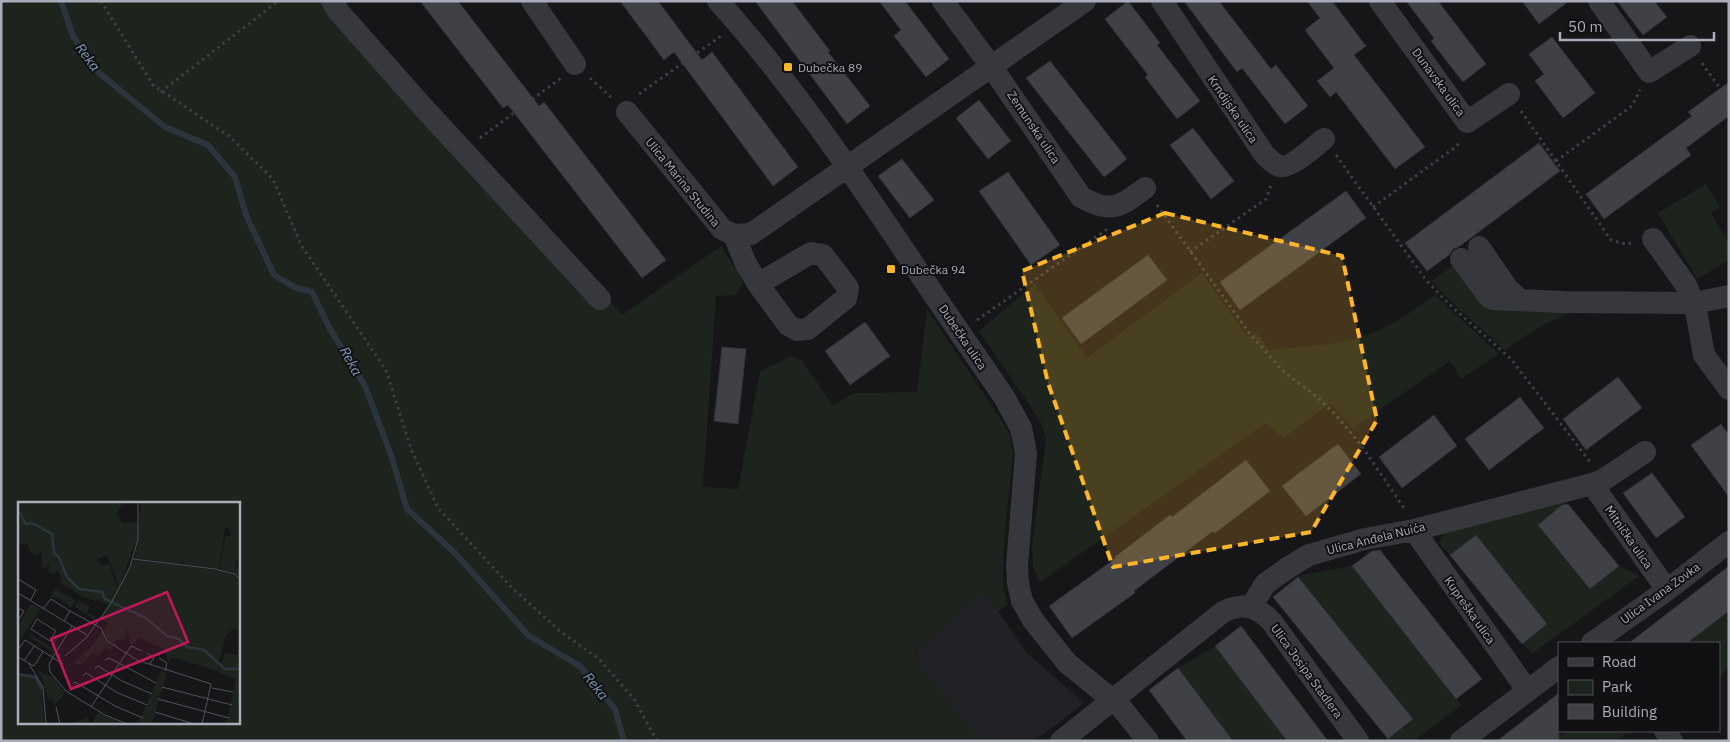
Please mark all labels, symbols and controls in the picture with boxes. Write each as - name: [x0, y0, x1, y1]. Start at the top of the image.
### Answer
- scale bar: [1560, 10, 1714, 42]
- text: 50 m: [1568, 17, 1603, 36]
- water label: Reka: [72, 39, 104, 75]
- street label: Dunavska ulica: [1409, 45, 1469, 120]
- place label: Dubečka 89: [798, 60, 862, 75]
- marker: Dubečka 89: [782, 61, 794, 73]
- street label: Krndijska ulica: [1205, 72, 1262, 146]
- street label: Zemunska ulica: [1004, 88, 1064, 167]
- street label: Ulica Marina Studina: [642, 134, 724, 230]
- place label: Dubečka 94: [901, 262, 965, 277]
- marker: Dubečka 94: [885, 263, 897, 275]
- street label: Dubečka ulica: [936, 302, 991, 373]
- water label: Reka: [336, 343, 366, 379]
- inset map: [18, 502, 240, 724]
- street label: Mitnička ulica: [1602, 502, 1657, 572]
- street label: Ulica Anđela Nuića: [1325, 518, 1427, 557]
- street label: Ulica Ivana Zovka: [1617, 559, 1703, 627]
- street label: Kupreška ulica: [1441, 573, 1499, 647]
- street label: Ulica Josipa Stadlera: [1268, 621, 1347, 721]
- legend: [1558, 642, 1720, 732]
- text: Road: [1602, 652, 1637, 671]
- water label: Reka: [579, 668, 613, 704]
- text: Park: [1602, 677, 1632, 696]
- text: Building: [1602, 702, 1657, 721]

